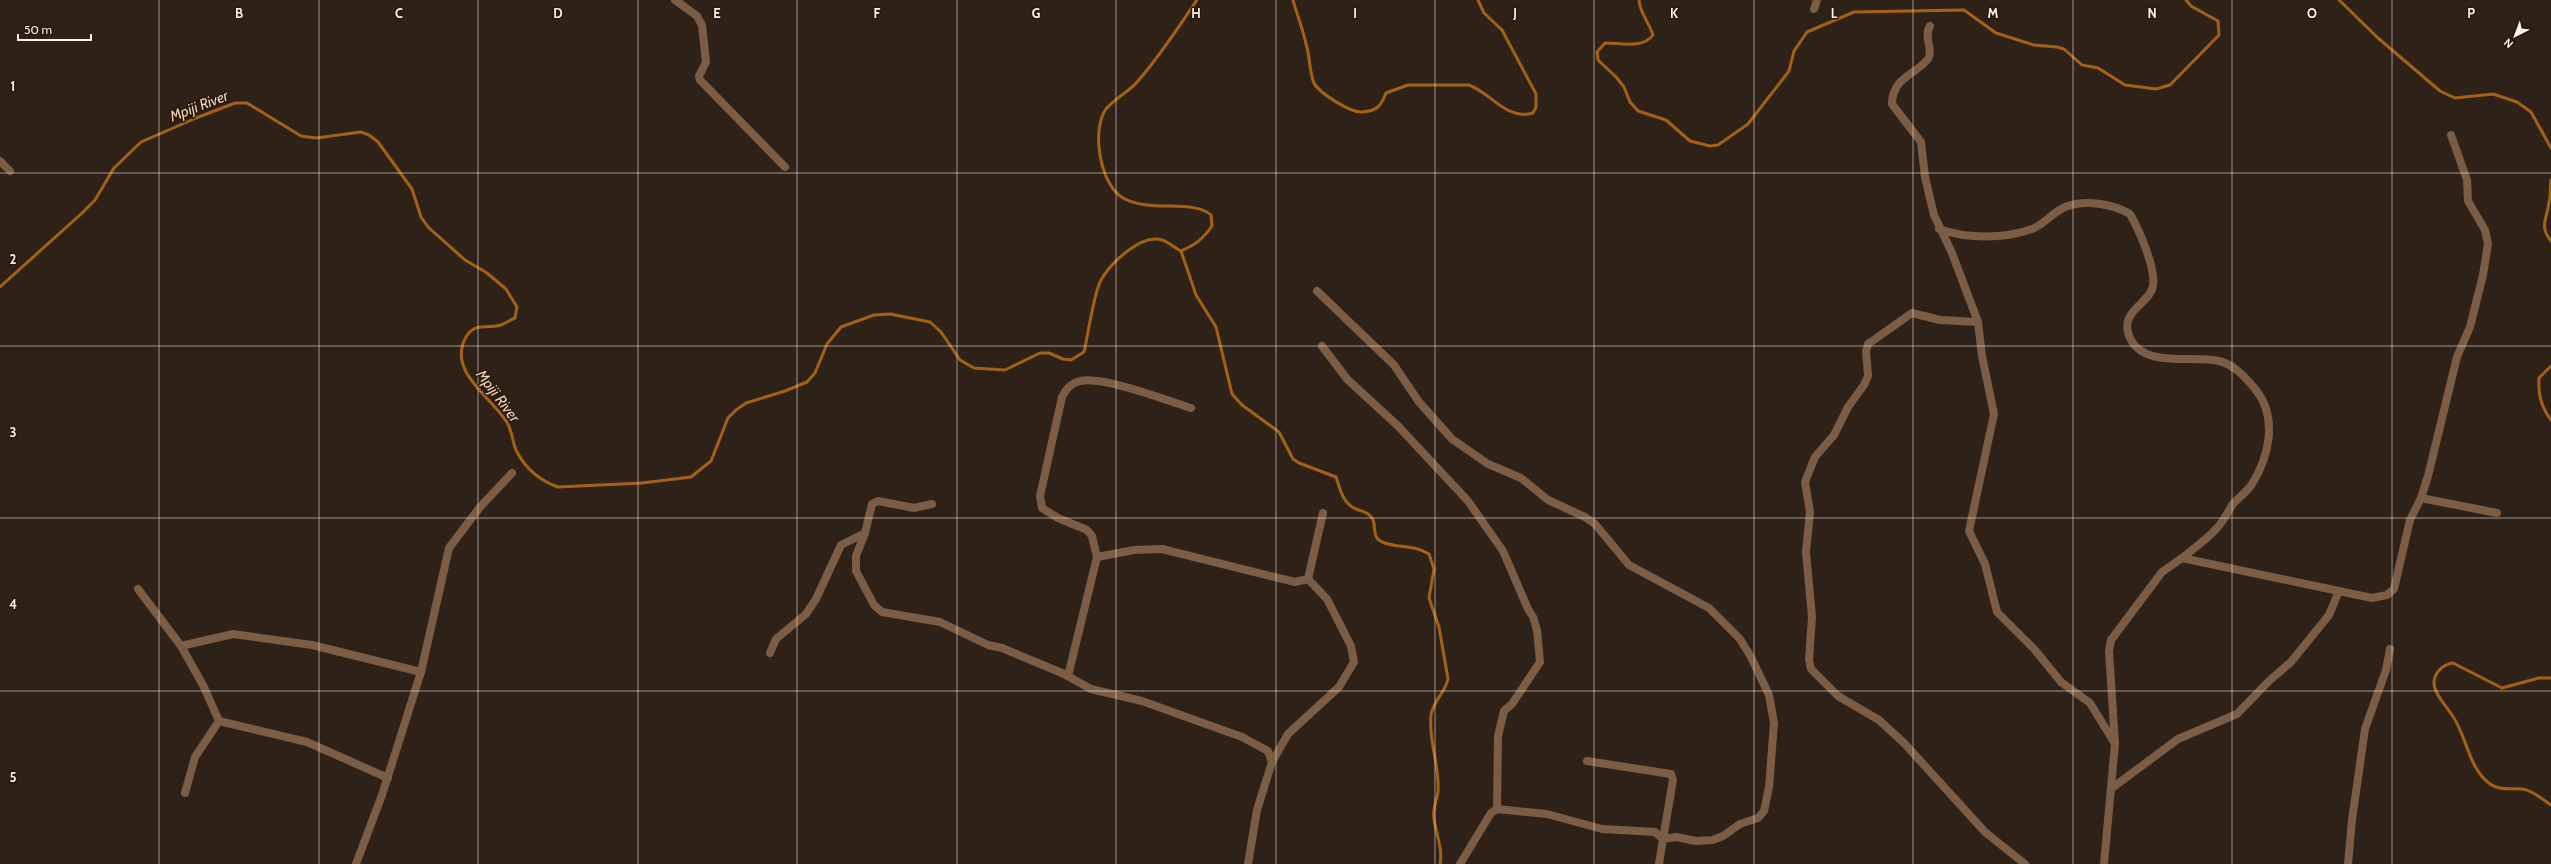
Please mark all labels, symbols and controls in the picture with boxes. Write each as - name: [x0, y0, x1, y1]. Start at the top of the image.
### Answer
- text: B: [235, 5, 243, 21]
- text: C: [395, 5, 403, 21]
- text: D: [553, 5, 563, 21]
- text: E: [713, 5, 721, 21]
- text: F: [874, 5, 881, 21]
- text: G: [1032, 5, 1041, 21]
- text: H: [1191, 5, 1201, 21]
- text: I: [1353, 5, 1357, 21]
- text: J: [1512, 5, 1517, 21]
- text: K: [1670, 5, 1679, 21]
- text: L: [1831, 5, 1838, 21]
- text: M: [1988, 5, 1999, 21]
- text: N: [2147, 5, 2157, 21]
- text: O: [2307, 5, 2317, 21]
- text: P: [2467, 5, 2475, 21]
- scale bar: [18, 16, 91, 42]
- north arrow: [2495, 16, 2535, 56]
- text: 50 m: [24, 22, 52, 37]
- text: N: [2501, 36, 2516, 51]
- text: 1: [11, 78, 15, 94]
- water label: Mpiji River: [166, 86, 232, 126]
- text: 2: [10, 251, 17, 267]
- water label: Mpiji River: [472, 365, 524, 427]
- text: 3: [9, 424, 17, 440]
- text: 4: [9, 596, 17, 612]
- text: 5: [10, 769, 17, 785]

